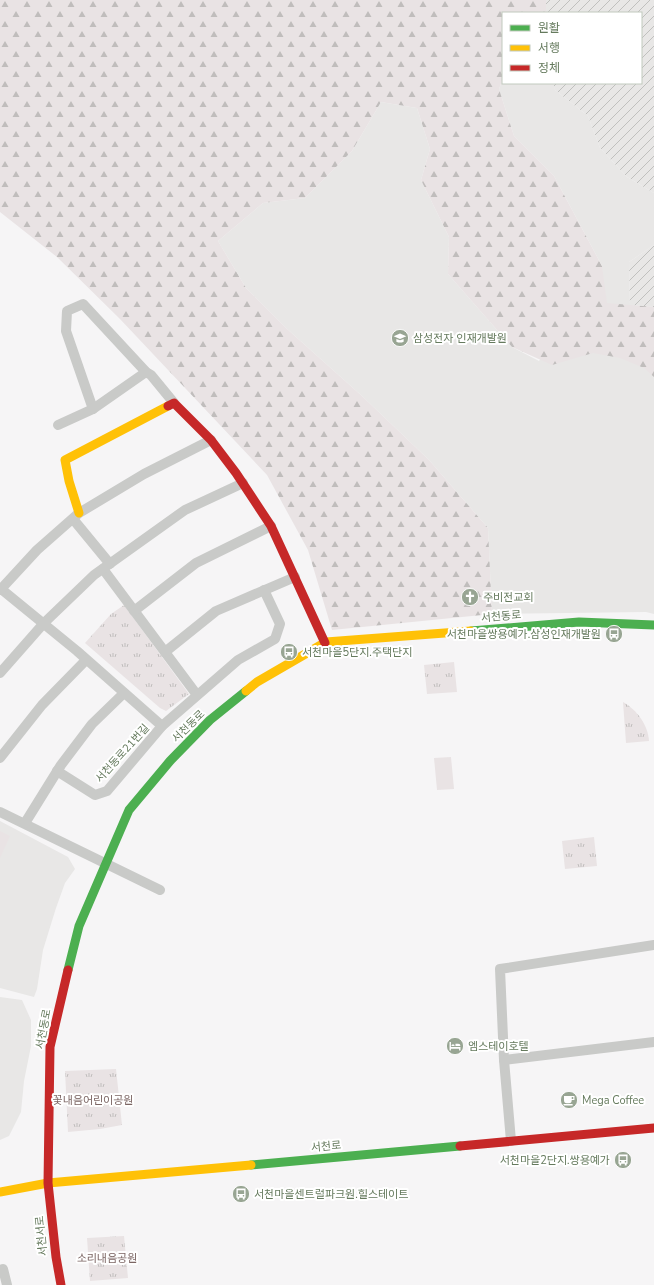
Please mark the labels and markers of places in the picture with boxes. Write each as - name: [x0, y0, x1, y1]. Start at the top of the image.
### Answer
- school or university icon: 삼성전자 인재개발원: [390, 328, 410, 348]
- place label: 삼성전자 인재개발원: [413, 331, 507, 346]
- church icon: 주비전교회: [460, 587, 480, 607]
- place label: 주비전교회: [483, 590, 534, 605]
- bus stop icon: 서천마을쌍용예가.삼성인재개발원: [604, 624, 624, 644]
- place label: 서천마을쌍용예가.삼성인재개발원: [447, 627, 601, 642]
- bus stop icon: 서천마을5단지.주택단지: [279, 642, 299, 662]
- place label: 서천마을5단지.주택단지: [302, 645, 412, 660]
- hotel icon: 엠스테이호텔: [445, 1036, 465, 1056]
- place label: 엠스테이호텔: [468, 1039, 529, 1054]
- cafe icon: Mega Coffee: [559, 1090, 579, 1110]
- place label: Mega Coffee: [582, 1093, 644, 1108]
- bus stop icon: 서천마을2단지.쌍용예가: [613, 1150, 633, 1170]
- place label: 서천마을2단지.쌍용예가: [500, 1153, 610, 1168]
- bus stop icon: 서천마을센트럴파크원.힐스테이트: [231, 1184, 251, 1204]
- place label: 서천마을센트럴파크원.힐스테이트: [254, 1187, 408, 1202]

